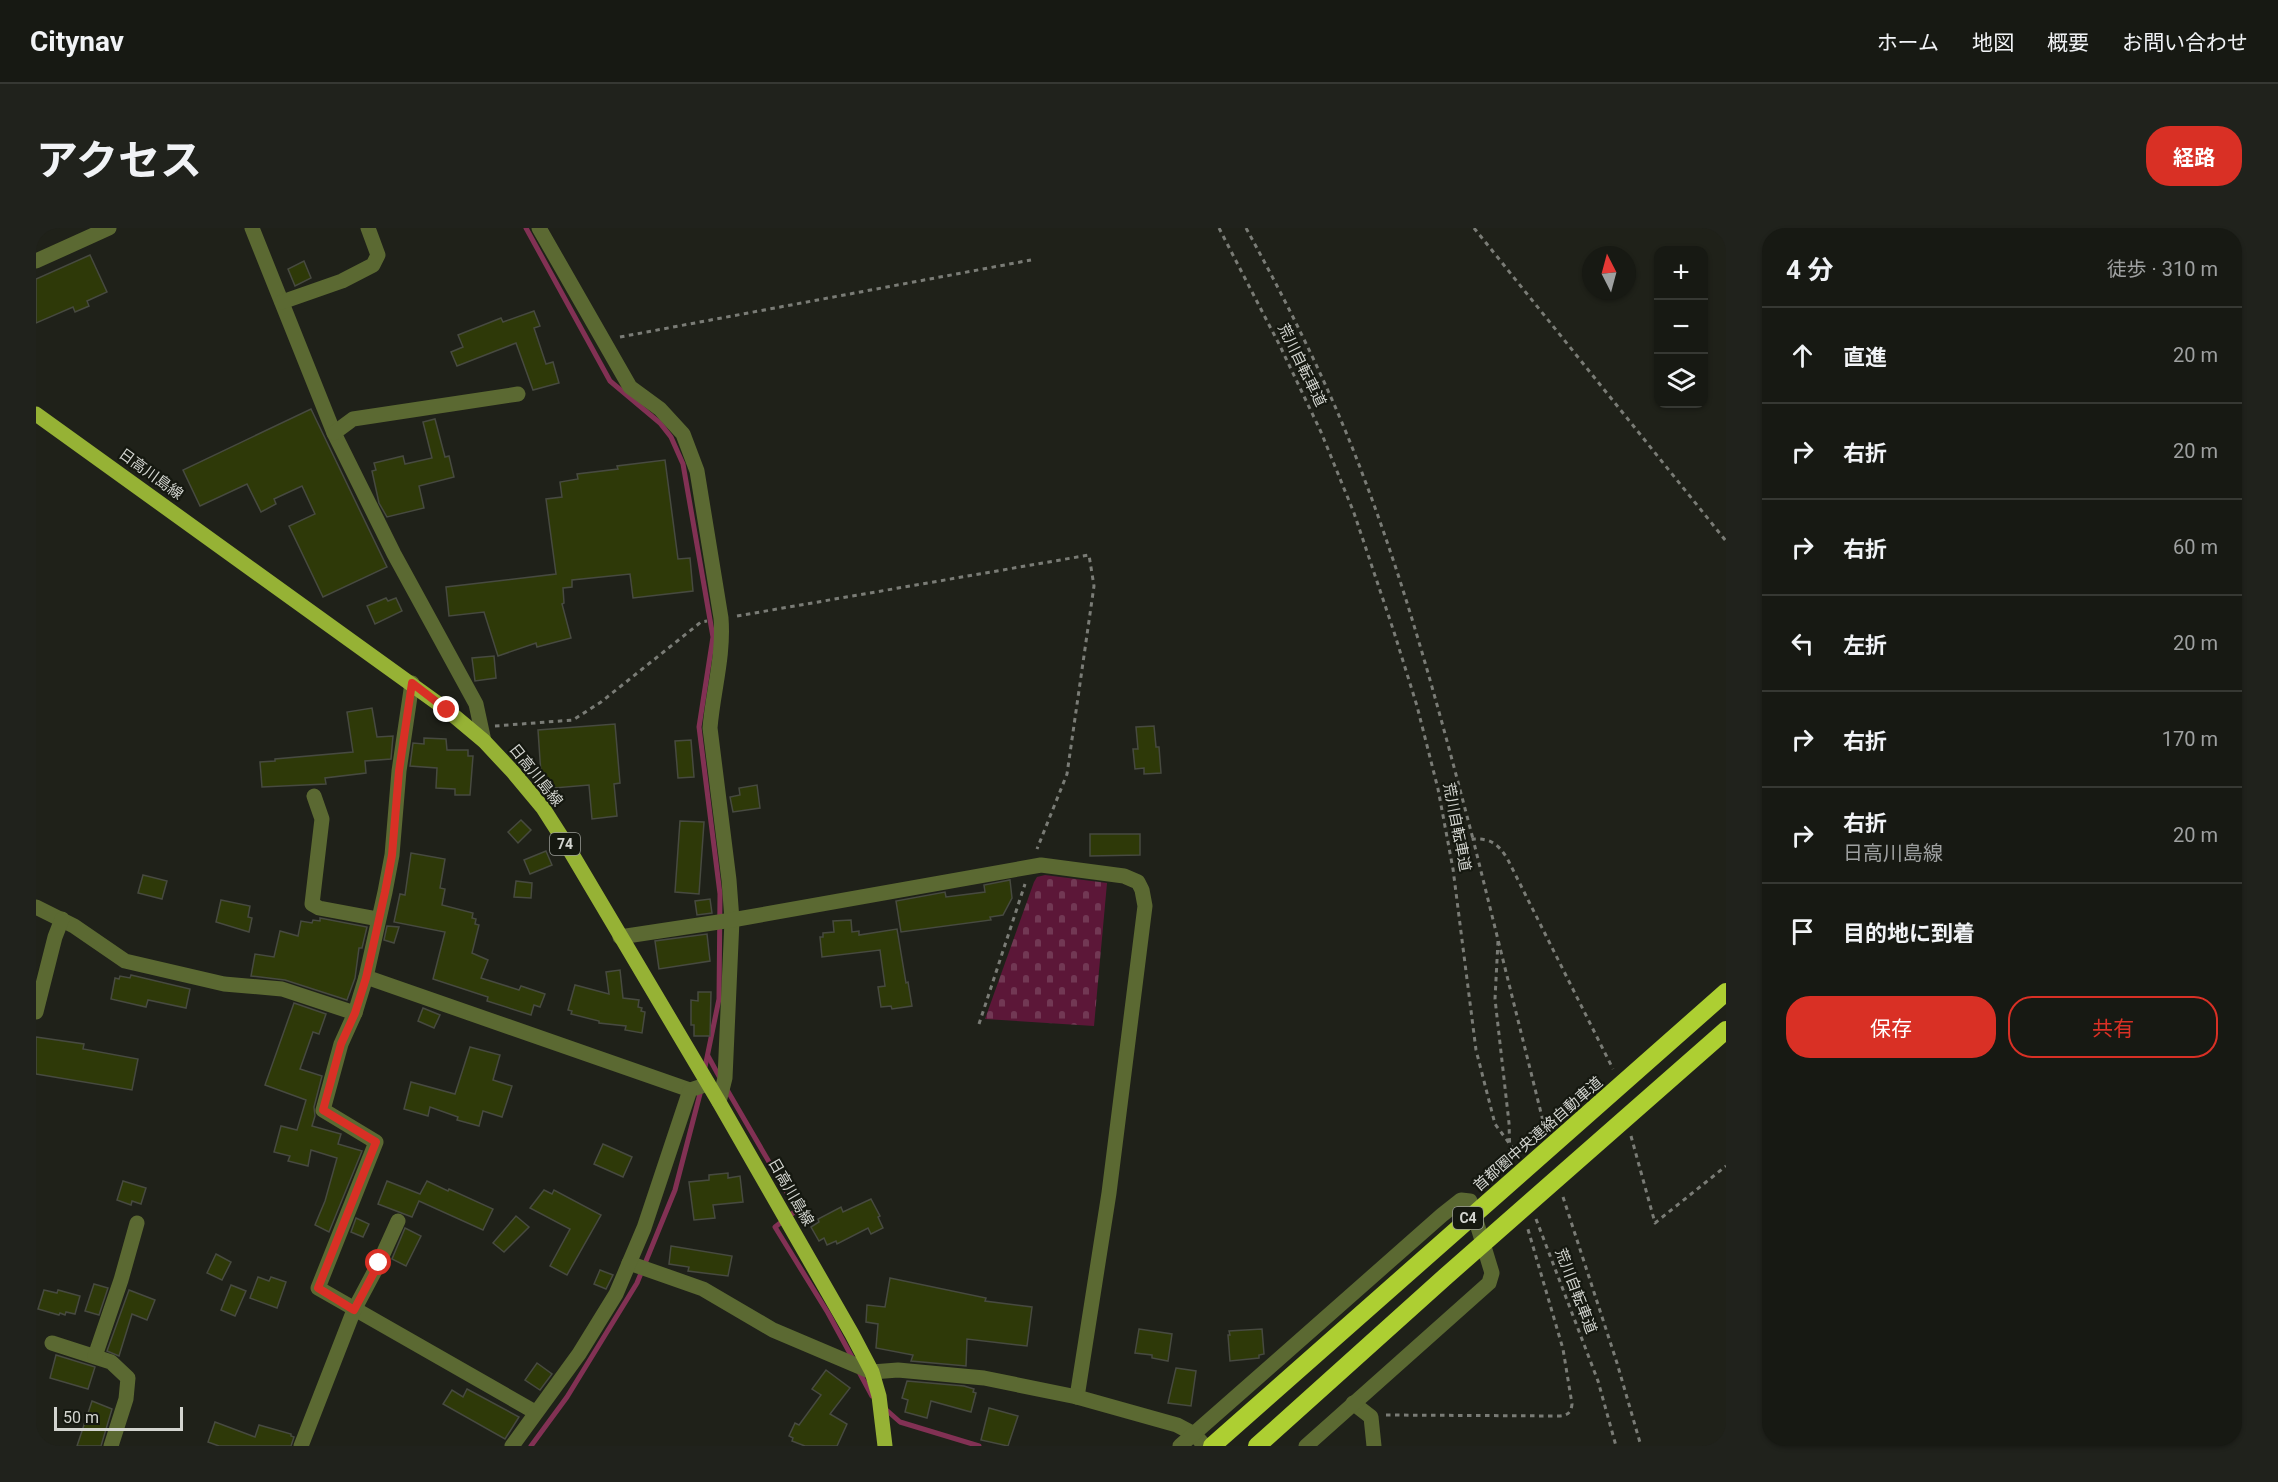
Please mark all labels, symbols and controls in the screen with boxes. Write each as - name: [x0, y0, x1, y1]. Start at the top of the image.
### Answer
- text: Citynav: [30, 25, 124, 58]
- text: ホーム: [1877, 31, 1939, 55]
- text: 地図: [1972, 31, 2014, 55]
- text: 概要: [2047, 31, 2089, 55]
- text: お問い合わせ: [2122, 31, 2248, 55]
- button: 経路: [2146, 126, 2242, 186]
- text: アクセス: [36, 136, 202, 185]
- north arrow: [1582, 246, 1636, 300]
- map controls: [1654, 246, 1708, 408]
- button: +: [1654, 246, 1708, 300]
- text: 4 分: [1786, 255, 1833, 285]
- text: 徒歩 · 310 m: [2107, 257, 2218, 281]
- button: −: [1654, 300, 1708, 354]
- street label: 荒川自転車道: [1274, 321, 1330, 409]
- icon: ahead: [1786, 339, 1819, 372]
- text: 20 m: [2173, 343, 2218, 367]
- text: 直進: [1843, 345, 1887, 370]
- button: layers: [1654, 354, 1708, 408]
- icon: right: [1786, 435, 1819, 468]
- text: 20 m: [2173, 439, 2218, 463]
- text: 右折: [1843, 441, 1887, 466]
- street label: 日高川島線: [115, 445, 187, 503]
- icon: right: [1786, 531, 1819, 564]
- text: 60 m: [2173, 535, 2218, 559]
- text: 右折: [1843, 537, 1887, 562]
- icon: left: [1786, 627, 1819, 660]
- text: 20 m: [2173, 631, 2218, 655]
- text: 左折: [1843, 633, 1887, 658]
- route end: [433, 696, 459, 722]
- icon: right: [1786, 723, 1819, 756]
- text: 170 m: [2162, 727, 2218, 751]
- text: 右折: [1843, 729, 1887, 754]
- street label: 日高川島線: [505, 740, 567, 810]
- street label: 荒川自転車道: [1440, 781, 1474, 873]
- text: 右折: [1843, 811, 1887, 836]
- icon: right: [1786, 819, 1819, 852]
- text: 20 m: [2173, 823, 2218, 847]
- road number: 74: [550, 833, 580, 855]
- text: 日高川島線: [1843, 841, 1943, 865]
- icon: arrive: [1786, 915, 1819, 948]
- text: 目的地に到着: [1843, 921, 1975, 946]
- button: 保存: [1786, 996, 1996, 1058]
- button: 共有: [2008, 996, 2218, 1058]
- street label: 首都圏中央連絡自動車道: [1470, 1073, 1606, 1195]
- street label: 日高川島線: [764, 1155, 818, 1229]
- road number: C4: [1453, 1207, 1483, 1229]
- street label: 荒川自転車道: [1551, 1246, 1601, 1336]
- route start: [365, 1249, 391, 1275]
- scale bar: [54, 1404, 183, 1432]
- text: 50 m: [63, 1408, 99, 1427]

